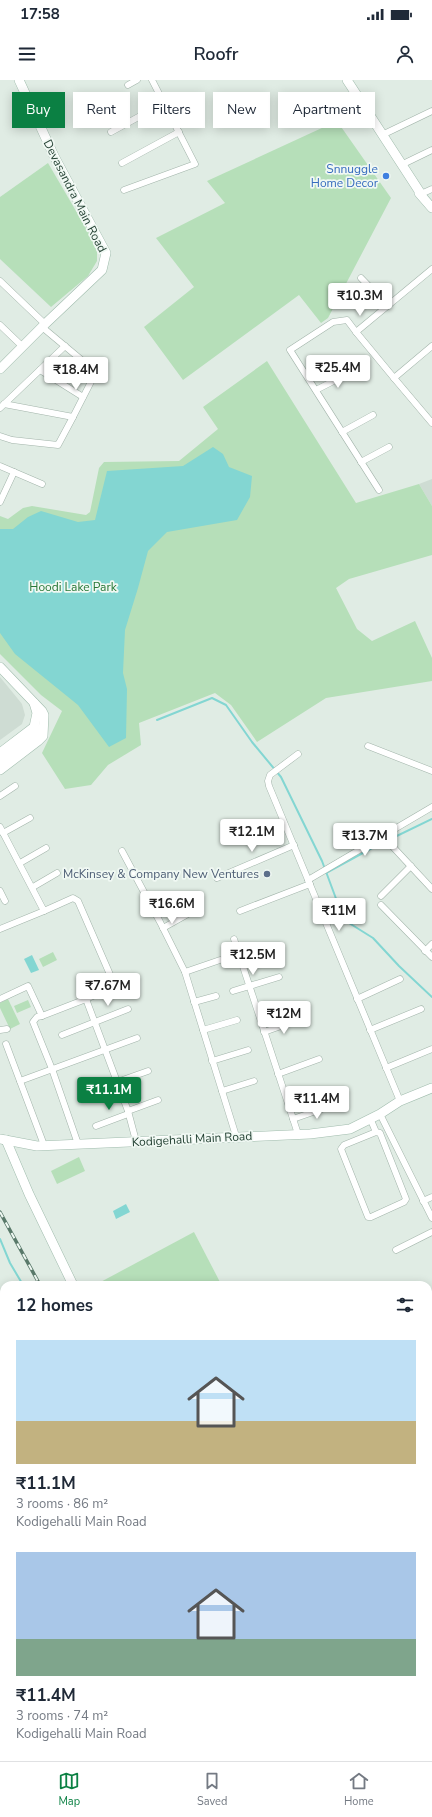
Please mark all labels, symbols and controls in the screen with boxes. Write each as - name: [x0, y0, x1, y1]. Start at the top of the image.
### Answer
- text: 17:58: [20, 4, 60, 24]
- text: Roofr: [193, 42, 239, 66]
- icon: menu: [16, 43, 38, 65]
- icon: person: [394, 43, 416, 65]
- chip: Buy: [12, 92, 65, 128]
- chip: Rent: [73, 92, 130, 128]
- chip: Filters: [138, 92, 205, 128]
- chip: New: [213, 92, 270, 128]
- chip: Apartment: [278, 92, 375, 128]
- street label: Devasandra Main Road: [40, 137, 110, 255]
- place label: Snnuggle Home Decor: [311, 161, 379, 191]
- marker: Snnuggle Home Decor: [381, 171, 391, 181]
- pin: ₹10.3M: [327, 283, 393, 317]
- text: ₹10.3M: [337, 287, 383, 305]
- pin: ₹25.4M: [305, 355, 371, 389]
- pin: ₹18.4M: [43, 357, 109, 391]
- text: ₹25.4M: [315, 359, 361, 377]
- text: ₹18.4M: [53, 361, 99, 379]
- park label: Hoodi Lake Park: [29, 579, 118, 595]
- pin: ₹12.1M: [219, 819, 285, 853]
- text: ₹12.1M: [229, 823, 275, 841]
- pin: ₹13.7M: [332, 823, 398, 857]
- text: ₹13.7M: [342, 827, 388, 845]
- place label: McKinsey & Company New Ventures: [63, 866, 259, 882]
- marker: McKinsey & Company New Ventures: [262, 869, 272, 879]
- pin: ₹16.6M: [139, 891, 205, 925]
- text: ₹16.6M: [149, 895, 195, 913]
- pin: ₹11M: [315, 898, 363, 932]
- text: ₹11M: [322, 902, 356, 920]
- pin: ₹12.5M: [220, 942, 286, 976]
- text: ₹12.5M: [230, 946, 276, 964]
- pin: ₹7.67M: [75, 973, 141, 1007]
- text: ₹7.67M: [85, 977, 131, 995]
- pin: ₹12M: [260, 1001, 308, 1035]
- text: ₹12M: [267, 1005, 301, 1023]
- pin: ₹11.1M: [76, 1077, 142, 1111]
- text: ₹11.1M: [86, 1081, 132, 1099]
- pin: ₹11.4M: [284, 1086, 350, 1120]
- text: ₹11.4M: [294, 1090, 340, 1108]
- street label: Kodigehalli Main Road: [131, 1128, 253, 1150]
- text: 12 homes: [16, 1294, 93, 1317]
- icon: filters: [394, 1294, 416, 1316]
- icon: home: [180, 1366, 252, 1438]
- text: ₹11.1M: [16, 1472, 76, 1495]
- text: 3 rooms · 86 m²: [16, 1495, 108, 1513]
- text: Kodigehalli Main Road: [16, 1513, 147, 1531]
- icon: home: [180, 1578, 252, 1650]
- text: ₹11.4M: [16, 1684, 76, 1707]
- text: 3 rooms · 74 m²: [16, 1707, 108, 1725]
- text: Kodigehalli Main Road: [16, 1725, 147, 1743]
- tab: Map: [58, 1770, 80, 1809]
- tab: Saved: [197, 1770, 227, 1809]
- tab: Home: [344, 1770, 374, 1809]

